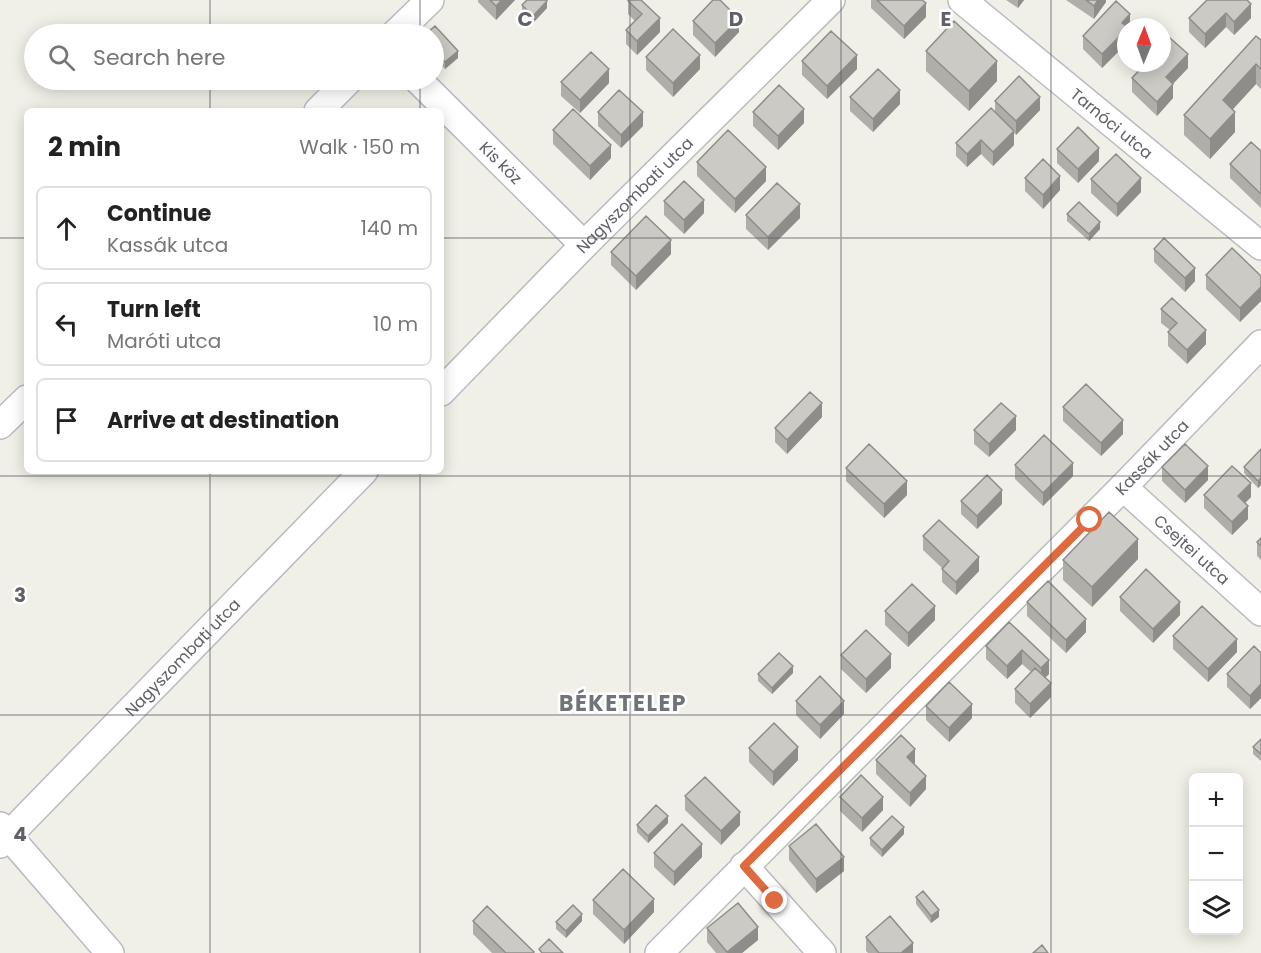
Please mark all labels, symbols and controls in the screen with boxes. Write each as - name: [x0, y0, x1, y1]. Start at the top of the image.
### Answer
- text: C: [517, 5, 533, 33]
- text: D: [729, 5, 743, 33]
- text: E: [941, 5, 951, 33]
- north arrow: [1117, 18, 1171, 72]
- search box: [24, 24, 444, 90]
- icon: search: [45, 41, 78, 74]
- text: Search here: [93, 42, 226, 73]
- street label: Tarnóci utca: [1065, 83, 1158, 164]
- text: 2 min: [48, 129, 121, 165]
- street label: Nagyszombati utca: [571, 132, 698, 259]
- text: Walk · 150 m: [299, 133, 420, 161]
- street label: Kis köz: [474, 136, 527, 189]
- text: Continue: [107, 198, 211, 229]
- icon: ahead: [50, 212, 83, 245]
- text: 140 m: [361, 214, 418, 242]
- text: Kassák utca: [107, 231, 228, 259]
- text: Turn left: [107, 294, 201, 325]
- icon: left: [50, 308, 83, 341]
- text: 10 m: [373, 310, 418, 338]
- text: Maróti utca: [107, 327, 221, 355]
- icon: arrive: [50, 404, 83, 437]
- text: Arrive at destination: [107, 405, 339, 436]
- street label: Kassák utca: [1110, 415, 1194, 501]
- route start: [1076, 506, 1102, 532]
- street label: Csejtei utca: [1149, 509, 1235, 590]
- text: 3: [14, 581, 26, 609]
- street label: Nagyszombati utca: [120, 593, 246, 722]
- district label: BÉKETELEP: [559, 688, 687, 719]
- map controls: [1189, 773, 1243, 935]
- button: +: [1189, 773, 1243, 827]
- text: 4: [13, 820, 27, 848]
- button: −: [1189, 827, 1243, 881]
- button: layers: [1189, 881, 1243, 935]
- route end: [761, 887, 787, 913]

